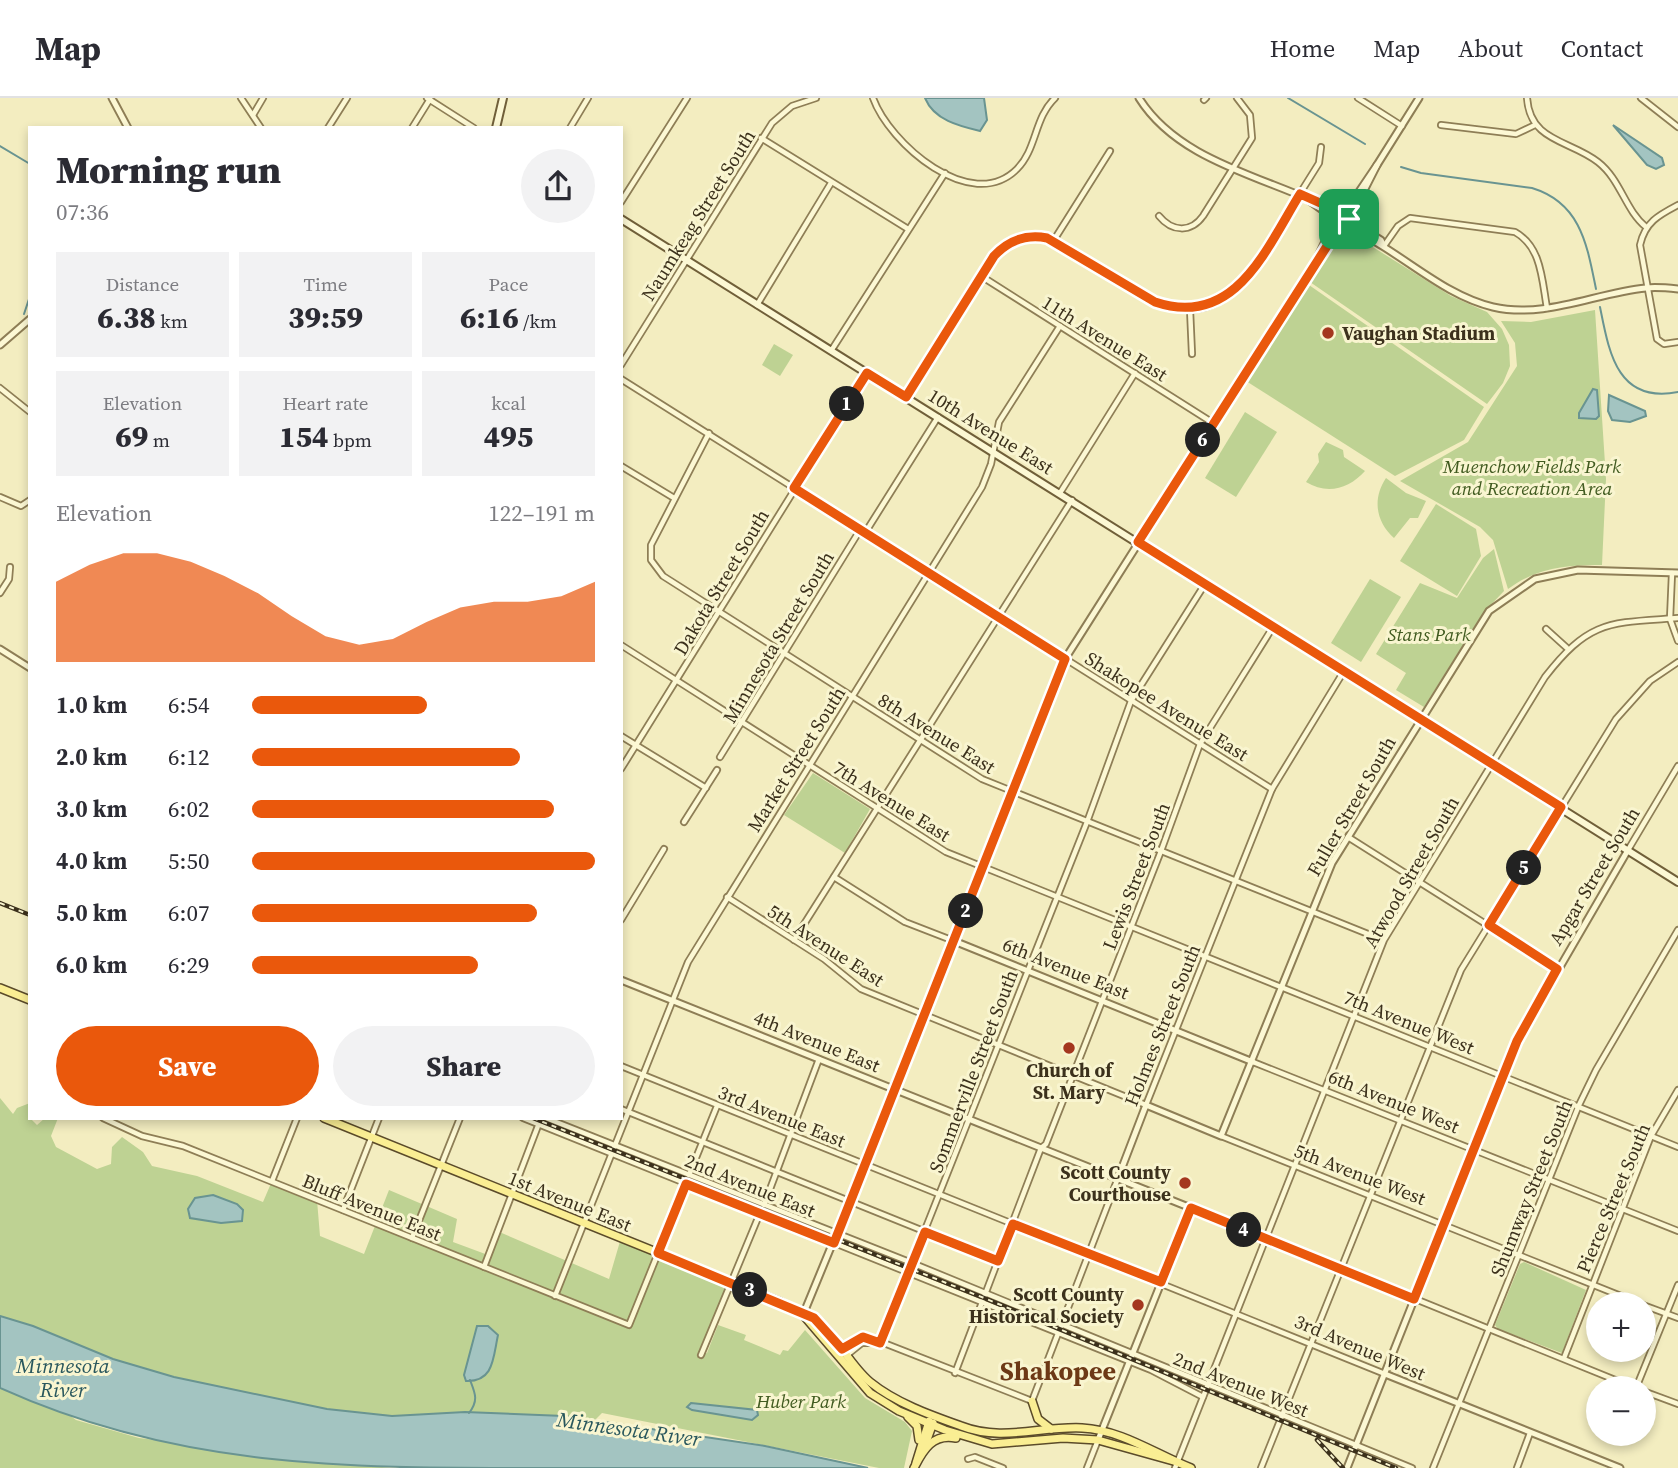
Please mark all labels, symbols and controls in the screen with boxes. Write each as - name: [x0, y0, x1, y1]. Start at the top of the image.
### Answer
- text: Map: [35, 26, 101, 71]
- text: Home: [1270, 32, 1335, 65]
- text: Map: [1373, 32, 1420, 65]
- text: About: [1458, 32, 1523, 65]
- text: Contact: [1561, 32, 1643, 65]
- street label: Naumkeag Street South: [635, 125, 761, 305]
- text: Morning run: [56, 144, 281, 196]
- button: share: [521, 149, 595, 223]
- pin: [1319, 189, 1379, 249]
- text: 07:36: [56, 196, 109, 228]
- icon: arrive: [1330, 200, 1368, 238]
- text: Distance: [106, 271, 179, 297]
- text: Time: [304, 271, 347, 297]
- text: Pace: [489, 271, 528, 297]
- street label: 11th Avenue East: [1037, 289, 1173, 387]
- text: 6.38: [97, 297, 156, 338]
- text: 39:59: [288, 297, 363, 338]
- text: 6:16: [460, 297, 519, 338]
- text: km: [156, 308, 188, 334]
- text: /km: [519, 308, 557, 334]
- place label: Vaughan Stadium: [1342, 320, 1495, 346]
- marker: Vaughan Stadium: [1320, 325, 1336, 341]
- street label: 10th Avenue East: [923, 382, 1059, 480]
- pin: 1: [830, 386, 864, 422]
- text: Elevation: [103, 390, 182, 416]
- text: Heart rate: [282, 390, 369, 416]
- text: kcal: [491, 390, 526, 416]
- text: 1: [841, 390, 852, 416]
- text: 69: [115, 416, 148, 457]
- text: 154: [279, 416, 329, 457]
- text: 495: [484, 416, 533, 457]
- pin: 6: [1186, 422, 1220, 458]
- text: 6: [1197, 426, 1208, 452]
- text: m: [148, 427, 170, 453]
- text: bpm: [329, 427, 372, 453]
- park label: Muenchow Fields Park and Recreation Area: [1442, 453, 1621, 501]
- text: Elevation: [56, 497, 152, 529]
- text: 122–191 m: [488, 497, 595, 529]
- street label: Dakota Street South: [667, 504, 775, 660]
- street label: Minnesota Street South: [716, 546, 840, 728]
- park label: Stans Park: [1387, 621, 1471, 647]
- street label: Shakopee Avenue East: [1080, 645, 1254, 767]
- street label: Market Street South: [741, 681, 851, 837]
- street label: 8th Avenue East: [873, 687, 1001, 780]
- text: 1.0 km: [56, 689, 127, 721]
- text: 6:54: [168, 689, 209, 721]
- street label: Fuller Street South: [1300, 731, 1402, 881]
- text: 2.0 km: [56, 741, 127, 773]
- text: 6:12: [168, 741, 209, 773]
- street label: 7th Avenue East: [828, 755, 956, 848]
- street label: Atwood Street South: [1357, 791, 1465, 953]
- text: 3.0 km: [56, 793, 127, 825]
- text: 6:02: [168, 793, 209, 825]
- street label: Lewis Street South: [1096, 799, 1176, 953]
- street label: Apgar Street South: [1542, 802, 1646, 950]
- text: 4.0 km: [56, 845, 127, 877]
- text: 5:50: [168, 845, 209, 877]
- pin: 5: [1506, 850, 1542, 886]
- text: 5: [1518, 854, 1529, 880]
- pin: 2: [948, 894, 984, 928]
- text: 5.0 km: [56, 897, 127, 929]
- text: 6:07: [168, 897, 209, 929]
- text: 2: [960, 897, 971, 923]
- street label: 5th Avenue East: [763, 898, 890, 993]
- street label: 6th Avenue East: [999, 931, 1134, 1005]
- street label: Holmes Street South: [1118, 940, 1206, 1110]
- text: 6.0 km: [56, 949, 127, 981]
- text: 6:29: [168, 949, 209, 981]
- street label: Sommerville Street South: [922, 966, 1024, 1176]
- street label: 7th Avenue West: [1340, 984, 1479, 1060]
- street label: 4th Avenue East: [750, 1004, 885, 1078]
- button: Save: [56, 1026, 319, 1106]
- button: Share: [333, 1026, 595, 1106]
- marker: Church of St. Mary: [1061, 1040, 1077, 1056]
- place label: Church of St. Mary: [1026, 1057, 1114, 1105]
- street label: 6th Avenue West: [1325, 1063, 1464, 1139]
- street label: 3rd Avenue East: [715, 1079, 850, 1154]
- street label: Shumway Street South: [1484, 1096, 1578, 1280]
- street label: Pierce Street South: [1570, 1119, 1656, 1277]
- street label: 5th Avenue West: [1291, 1137, 1430, 1211]
- street label: 2nd Avenue East: [681, 1147, 820, 1223]
- place label: Scott County Courthouse: [1060, 1159, 1172, 1207]
- street label: 1st Avenue East: [505, 1164, 636, 1238]
- street label: Bluff Avenue East: [299, 1167, 446, 1247]
- marker: Scott County Courthouse: [1177, 1175, 1193, 1191]
- pin: 4: [1226, 1212, 1262, 1248]
- text: 4: [1238, 1216, 1249, 1242]
- pin: 3: [732, 1272, 768, 1308]
- text: 3: [744, 1276, 755, 1302]
- place label: Scott County Historical Society: [969, 1281, 1125, 1329]
- map controls: [1586, 1292, 1656, 1446]
- button: +: [1586, 1292, 1656, 1362]
- marker: Scott County Historical Society: [1130, 1297, 1146, 1313]
- street label: 3rd Avenue West: [1291, 1308, 1430, 1387]
- street label: 2nd Avenue West: [1170, 1345, 1313, 1423]
- water label: Minnesota River: [15, 1351, 110, 1404]
- district label: Shakopee: [1000, 1353, 1116, 1389]
- button: −: [1586, 1376, 1656, 1446]
- park label: Huber Park: [755, 1388, 846, 1414]
- water label: Minnesota River: [554, 1404, 703, 1454]

